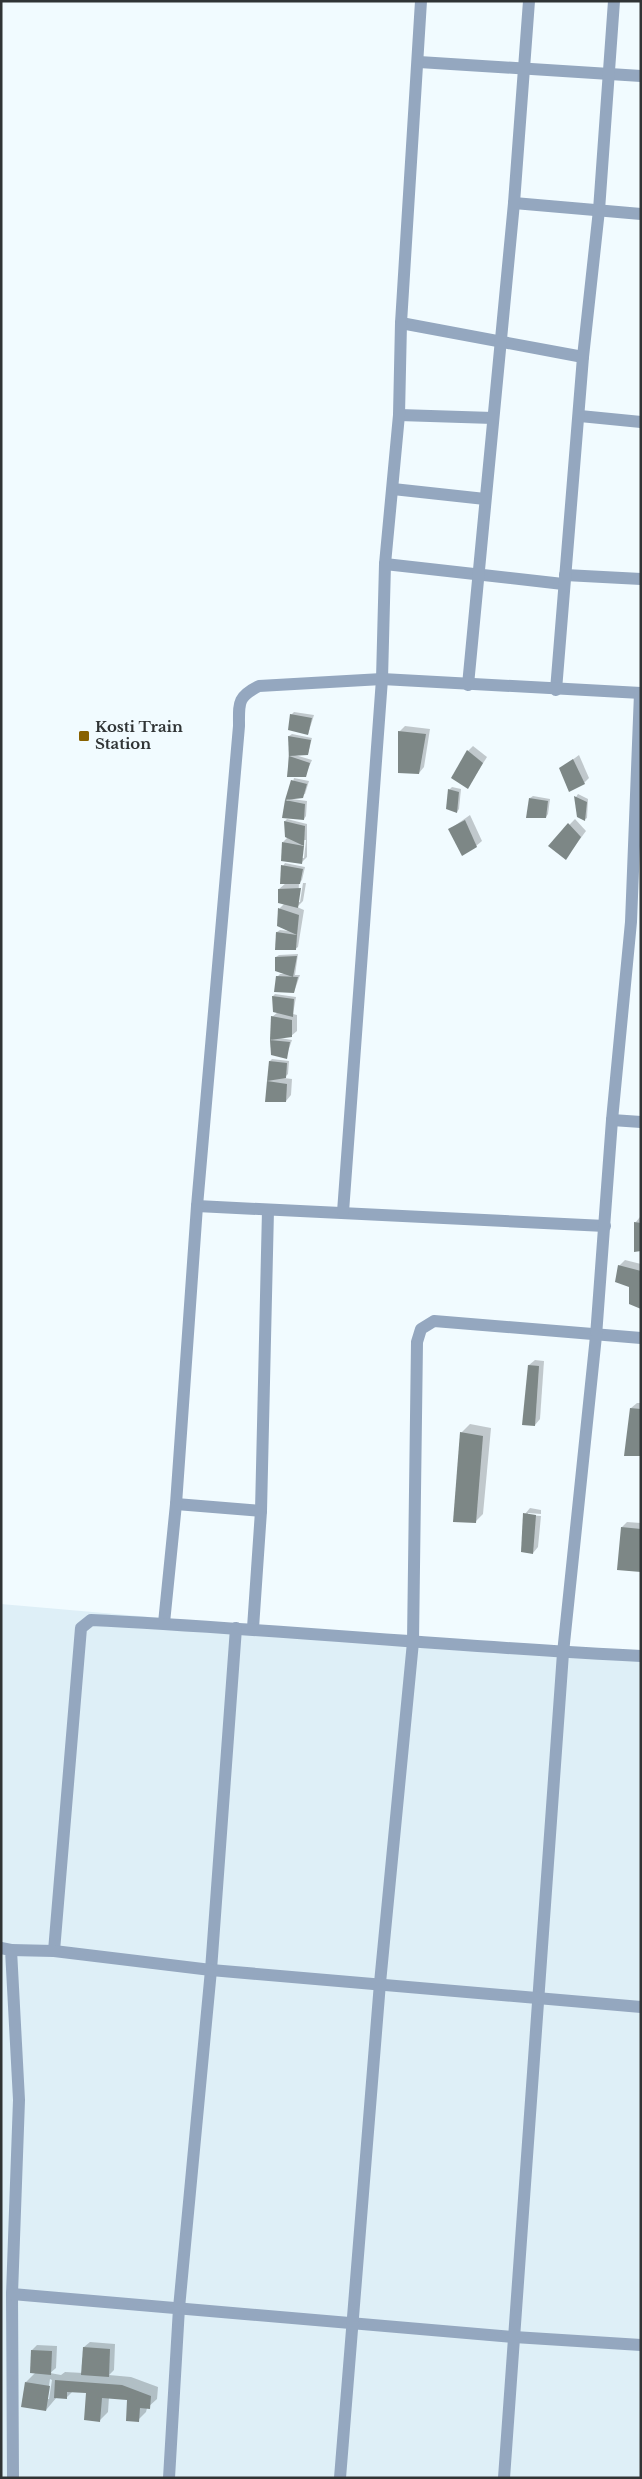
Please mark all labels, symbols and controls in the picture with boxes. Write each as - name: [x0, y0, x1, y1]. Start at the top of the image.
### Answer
- place label: Kosti Train Station: [95, 717, 183, 753]
- marker: Kosti Train Station: [77, 729, 91, 743]

